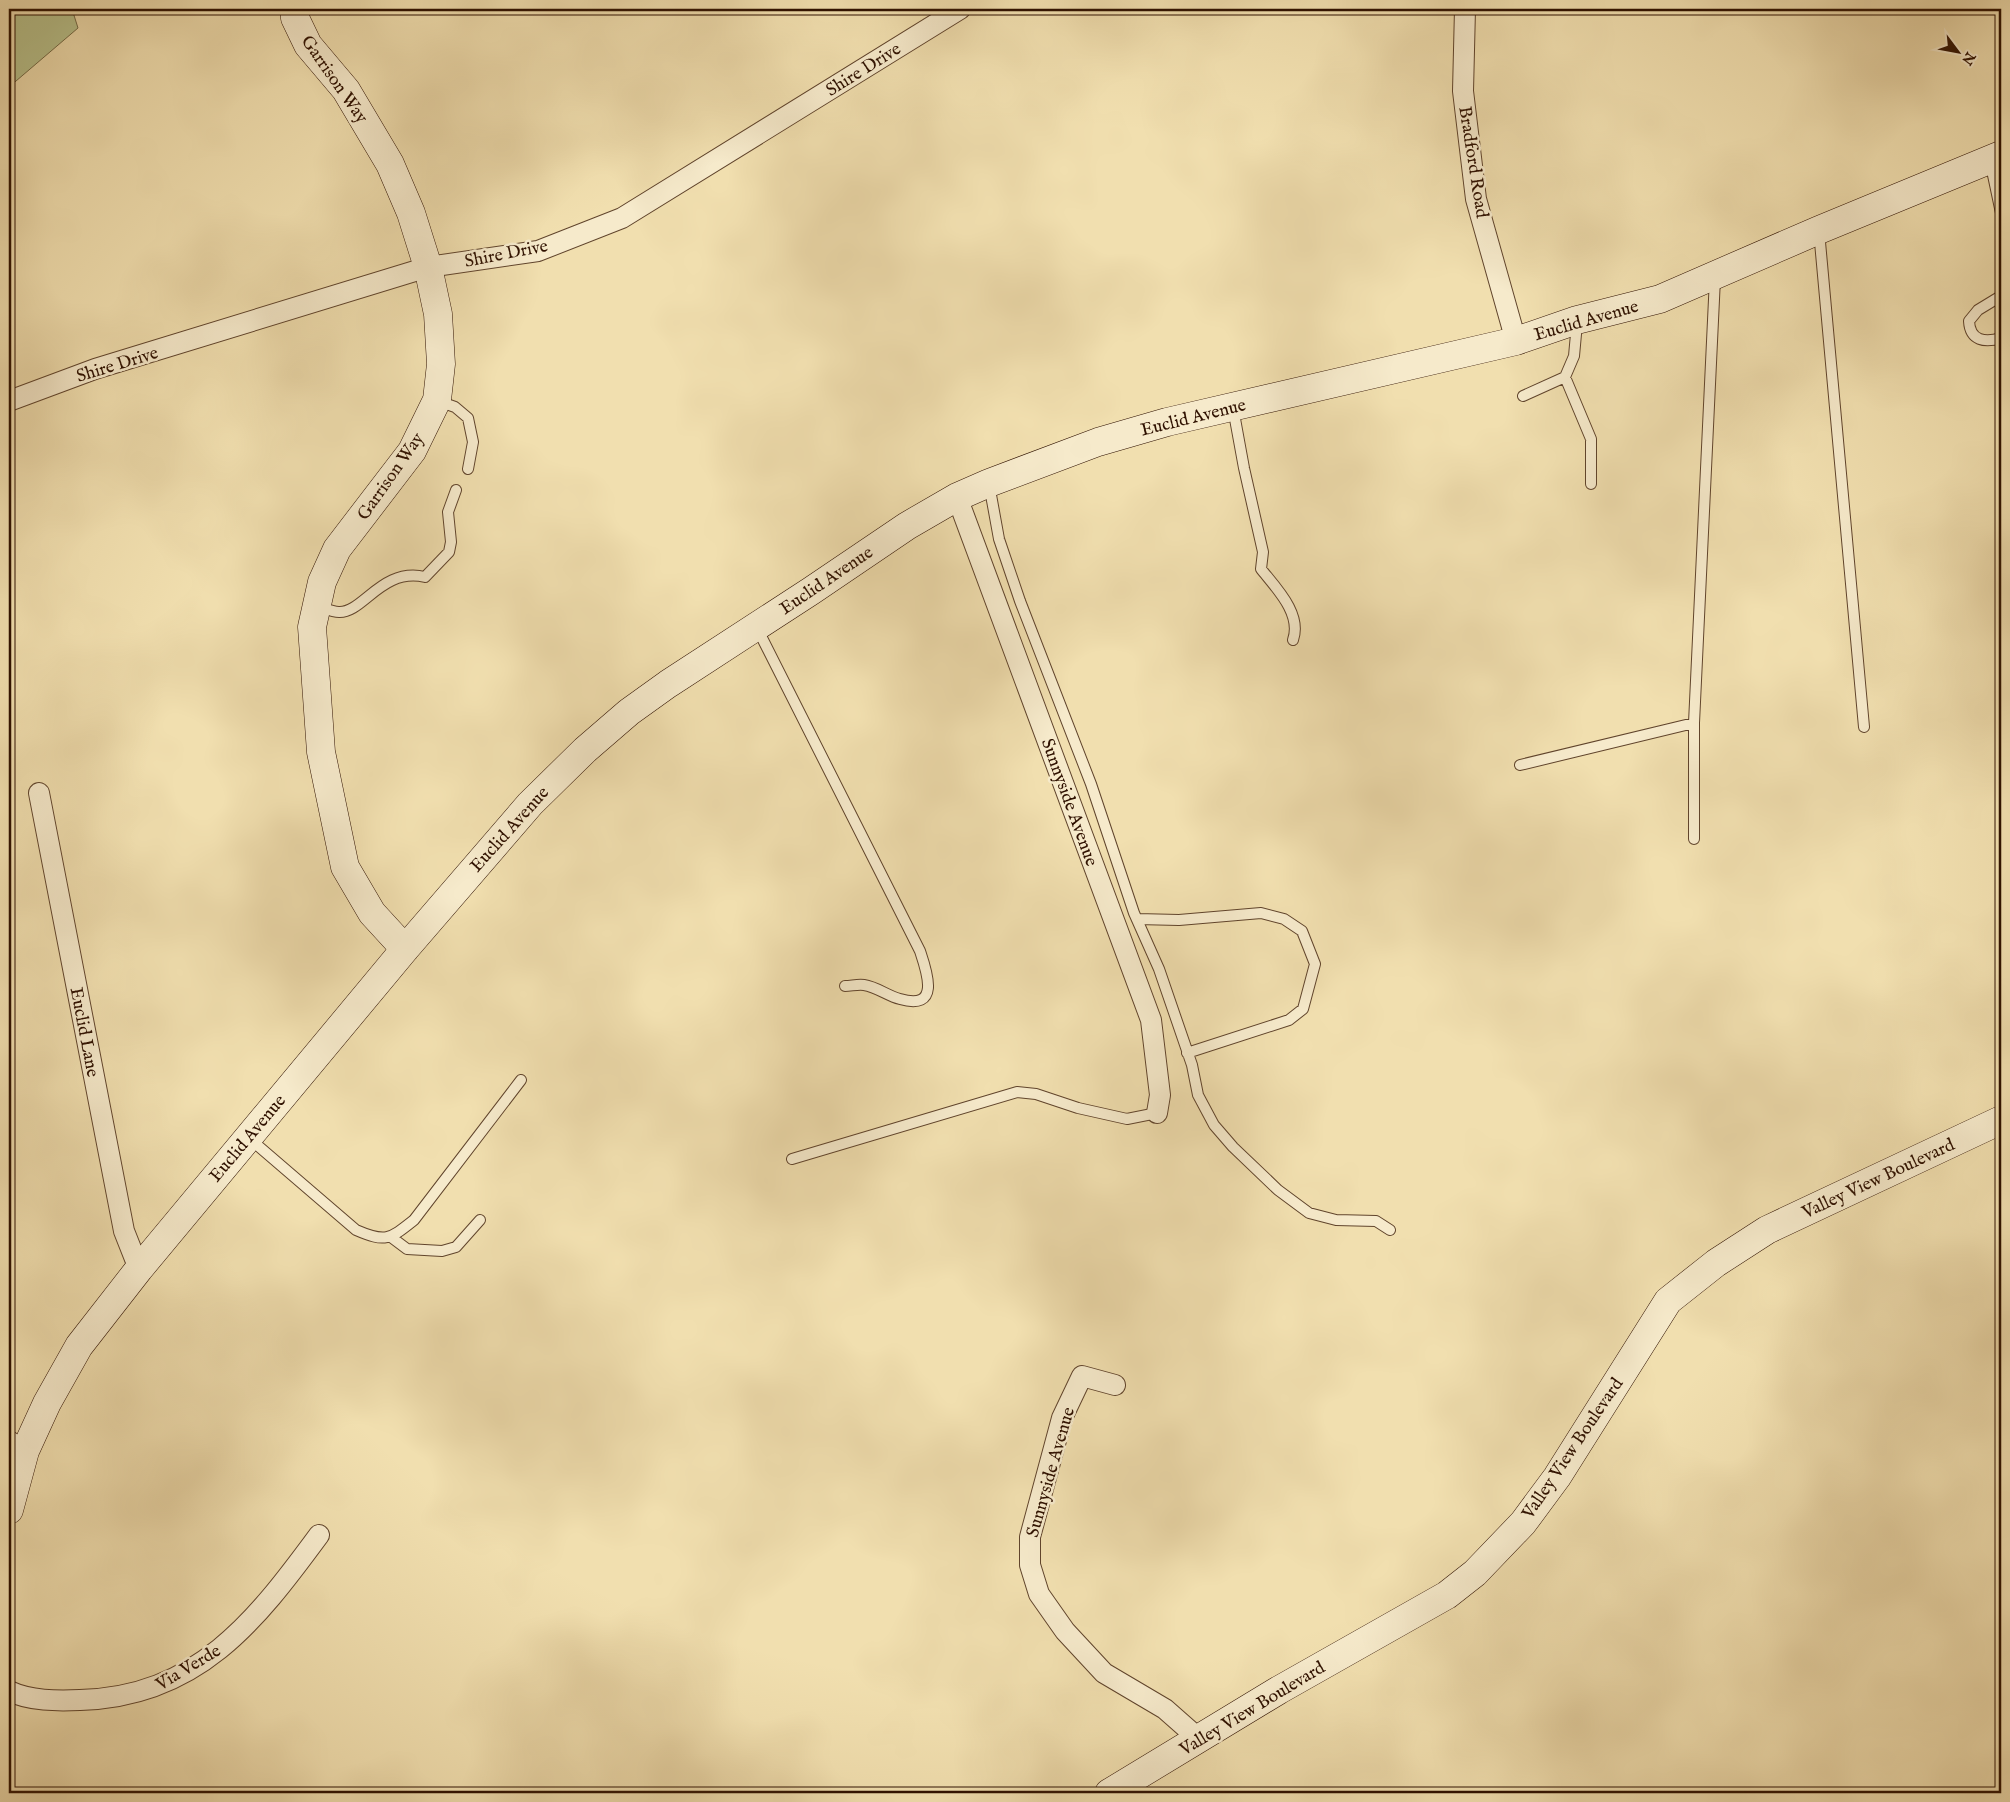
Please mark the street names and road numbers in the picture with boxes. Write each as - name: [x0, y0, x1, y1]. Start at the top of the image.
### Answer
- street label: Garrison Way: [295, 31, 373, 128]
- street label: Shire Drive: [822, 38, 906, 102]
- street label: Bradford Road: [1452, 105, 1493, 220]
- street label: Shire Drive: [463, 235, 550, 274]
- street label: Euclid Avenue: [1531, 296, 1641, 347]
- street label: Shire Drive: [74, 342, 161, 389]
- street label: Euclid Avenue: [1138, 394, 1248, 443]
- street label: Garrison Way: [353, 428, 430, 525]
- street label: Euclid Avenue: [776, 542, 878, 621]
- street label: Sunnyside Avenue: [1035, 735, 1102, 870]
- street label: Euclid Avenue: [466, 782, 555, 878]
- street label: Euclid Lane: [64, 985, 104, 1079]
- street label: Euclid Avenue: [205, 1090, 292, 1188]
- street label: Valley View Boulevard: [1798, 1134, 1959, 1225]
- street label: Valley View Boulevard: [1517, 1373, 1629, 1525]
- street label: Sunnyside Avenue: [1022, 1405, 1081, 1540]
- street label: Via Verde: [151, 1640, 226, 1697]
- street label: Valley View Boulevard: [1175, 1657, 1330, 1762]

